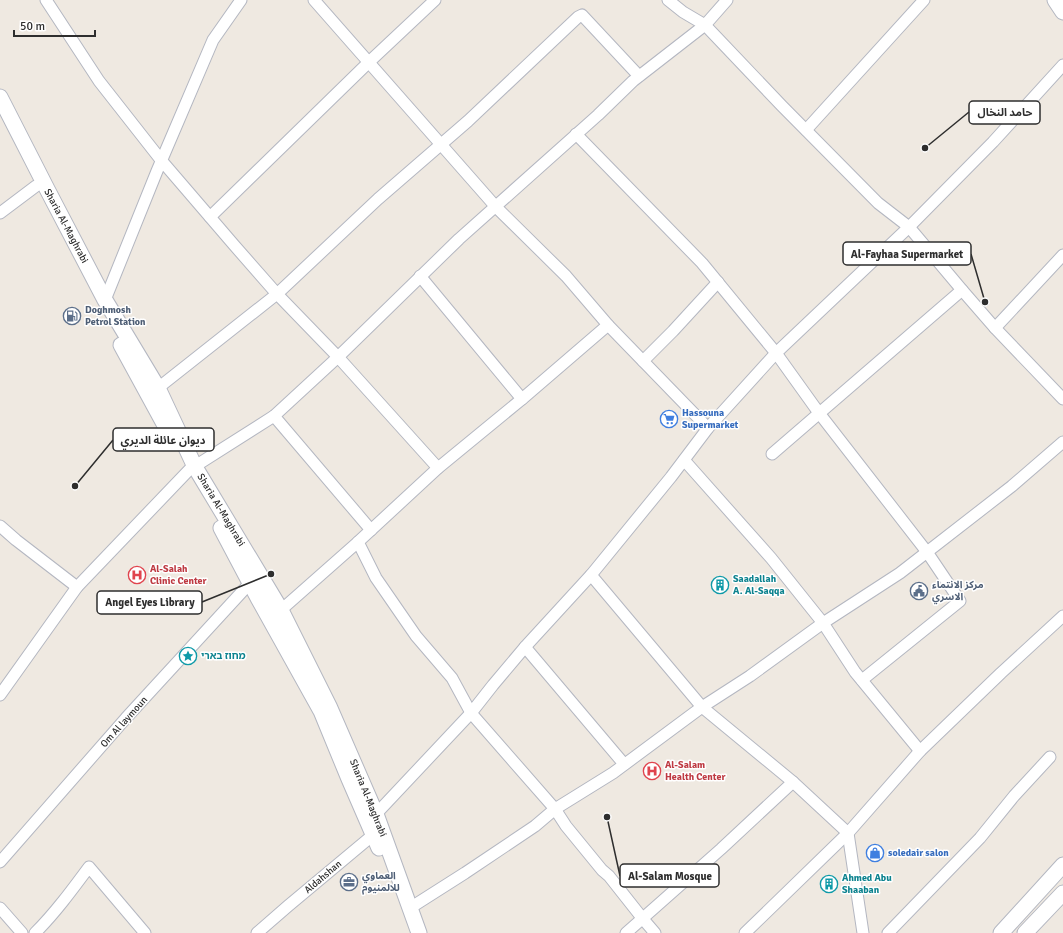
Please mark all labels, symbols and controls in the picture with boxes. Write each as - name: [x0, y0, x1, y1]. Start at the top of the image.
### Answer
- scale bar: [14, 12, 95, 38]
- text: 50 m: [20, 19, 45, 34]
- callout: حامد النخال: [969, 101, 1040, 124]
- text: حامد النخال: [978, 106, 1033, 119]
- street label: Sharia Al-Maghrabi: [41, 187, 91, 265]
- callout: Al-Fayhaa Supermarket: [843, 242, 971, 265]
- text: Al-Fayhaa Supermarket: [851, 248, 963, 261]
- place label: Doghmosh Petrol Station: [85, 304, 146, 328]
- fuel station icon: Doghmosh Petrol Station: [62, 306, 82, 326]
- place label: Hassouna Supermarket: [682, 407, 739, 431]
- supermarket icon: Hassouna Supermarket: [659, 409, 679, 429]
- callout: ديوان عائلة الديري: [113, 428, 214, 451]
- text: ديوان عائلة الديري: [121, 434, 206, 450]
- street label: Sharia Al-Maghrabi: [195, 471, 247, 549]
- place label: Al-Salah Clinic Center: [150, 563, 207, 587]
- hospital icon: Al-Salah Clinic Center: [127, 565, 147, 585]
- place label: Saadallah A. Al-Saqqa: [733, 573, 785, 597]
- building icon: Saadallah A. Al-Saqqa: [710, 575, 730, 595]
- place label: مركز الانتماء الاسري: [932, 579, 984, 605]
- public building icon: مركز الانتماء الاسري: [909, 581, 929, 601]
- callout: Angel Eyes Library: [97, 591, 202, 614]
- text: Angel Eyes Library: [105, 596, 195, 609]
- place icon: מחוז בארי: [178, 646, 198, 666]
- place label: מחוז בארי: [201, 650, 246, 662]
- street label: Om Al laymoun: [98, 694, 150, 750]
- street label: Sharia Al-Maghrabi: [347, 757, 389, 839]
- place label: Al-Salam Health Center: [665, 759, 725, 783]
- hospital icon: Al-Salam Health Center: [642, 761, 662, 781]
- shop icon: soledair salon: [865, 843, 885, 863]
- place label: soledair salon: [888, 847, 949, 859]
- street label: Aldahshan: [302, 858, 344, 896]
- callout: Al-Salam Mosque: [620, 864, 719, 887]
- place label: العماوي للالمنيوم: [362, 870, 400, 895]
- text: Al-Salam Mosque: [628, 870, 712, 883]
- office icon: العماوي للالمنيوم: [339, 872, 359, 892]
- place label: Ahmed Abu Shaaban: [842, 872, 892, 896]
- building icon: Ahmed Abu Shaaban: [819, 874, 839, 894]

